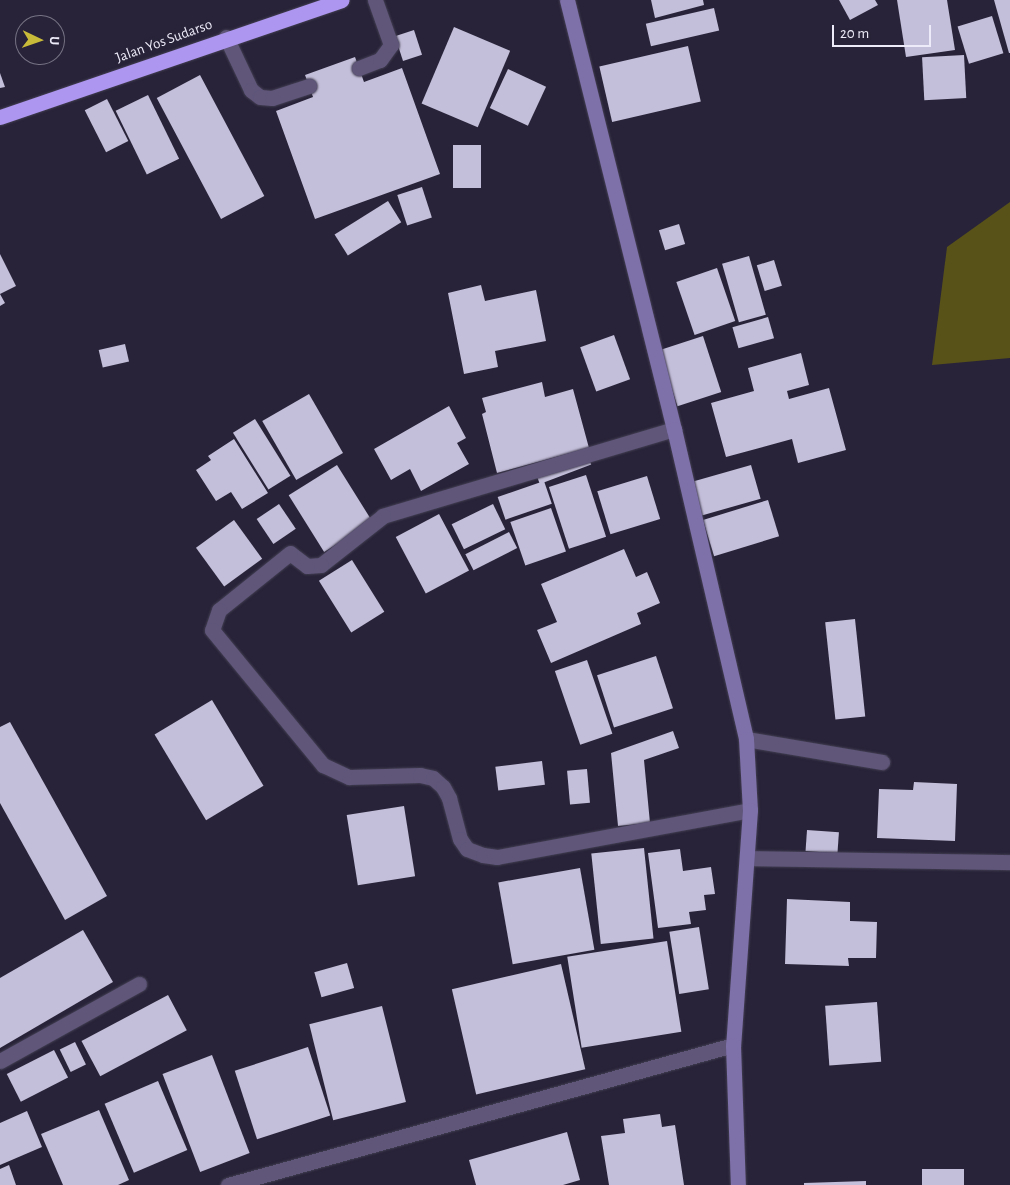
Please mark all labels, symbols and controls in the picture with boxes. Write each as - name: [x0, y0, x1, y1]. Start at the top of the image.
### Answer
- north arrow: [15, 15, 65, 65]
- street label: Jalan Yos Sudarso: [113, 15, 215, 67]
- scale bar: [835, 15, 934, 47]
- text: 20 m: [840, 26, 869, 41]
- text: U: [47, 36, 61, 46]

